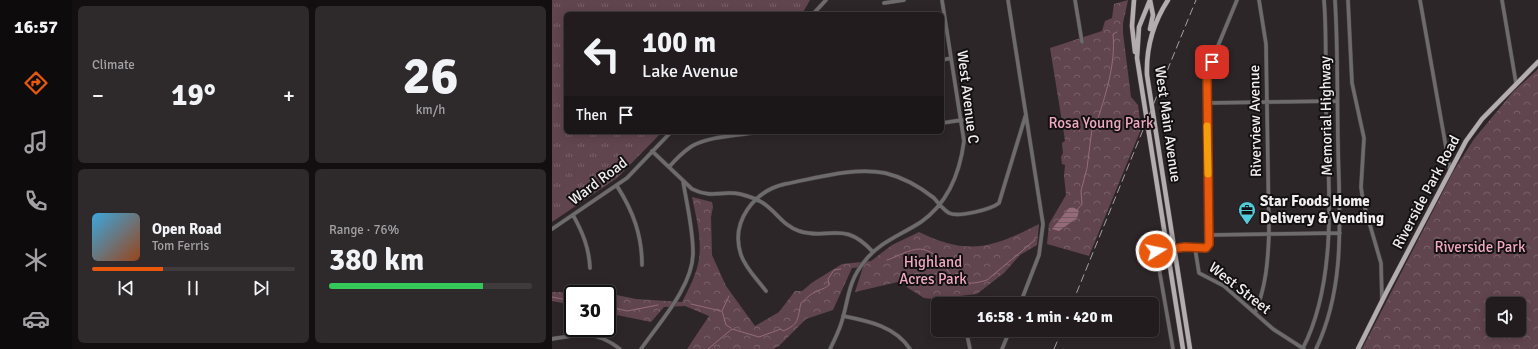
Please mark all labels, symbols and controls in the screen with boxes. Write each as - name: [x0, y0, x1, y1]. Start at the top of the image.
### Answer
- text: 16:57: [14, 16, 58, 38]
- text: 100 m: [642, 26, 716, 60]
- icon: left: [576, 28, 628, 80]
- text: 26: [402, 44, 459, 108]
- pin: [1195, 45, 1229, 79]
- street label: West Avenue C: [953, 49, 983, 145]
- icon: arrive: [1201, 51, 1223, 73]
- street label: Memorial Highway: [1316, 56, 1336, 176]
- text: Climate: [92, 57, 135, 73]
- text: Lake Avenue: [642, 60, 738, 82]
- street label: West Main Avenue: [1151, 65, 1185, 183]
- street label: Riverview Avenue: [1245, 65, 1265, 177]
- icon: directions: [22, 69, 50, 97]
- text: 19°: [171, 77, 216, 114]
- text: −: [92, 82, 104, 109]
- text: +: [283, 82, 295, 109]
- text: km/h: [416, 102, 445, 118]
- icon: arrive: [615, 104, 637, 126]
- text: Then: [576, 106, 607, 124]
- park label: Rosa Young Park: [1049, 114, 1154, 132]
- icon: music: [22, 128, 50, 156]
- street label: Riverside Park Road: [1388, 132, 1464, 252]
- street label: Ward Road: [565, 153, 631, 209]
- icon: phone: [22, 187, 50, 215]
- place label: Star Foods Home Delivery & Vending: [1260, 192, 1384, 227]
- office icon: Star Foods Home Delivery & Vending: [1237, 200, 1257, 225]
- text: Open Road: [152, 220, 222, 238]
- text: Range · 76%: [329, 222, 399, 238]
- position arrow: [1135, 230, 1177, 272]
- text: Tom Ferris: [152, 238, 209, 254]
- park label: Riverside Park: [1435, 238, 1526, 256]
- text: 380 km: [329, 242, 424, 279]
- icon: climate: [22, 246, 50, 274]
- park label: Highland Acres Park: [899, 253, 967, 288]
- street label: West Street: [1205, 258, 1275, 318]
- icon: previous: [115, 277, 137, 299]
- icon: pause: [182, 277, 204, 299]
- icon: next: [250, 277, 272, 299]
- speed limit sign: 30: [564, 285, 616, 337]
- map controls: [1486, 297, 1526, 337]
- button: sound: [1486, 297, 1526, 337]
- icon: car: [22, 305, 50, 333]
- text: 16:58 · 1 min · 420 m: [977, 308, 1113, 326]

